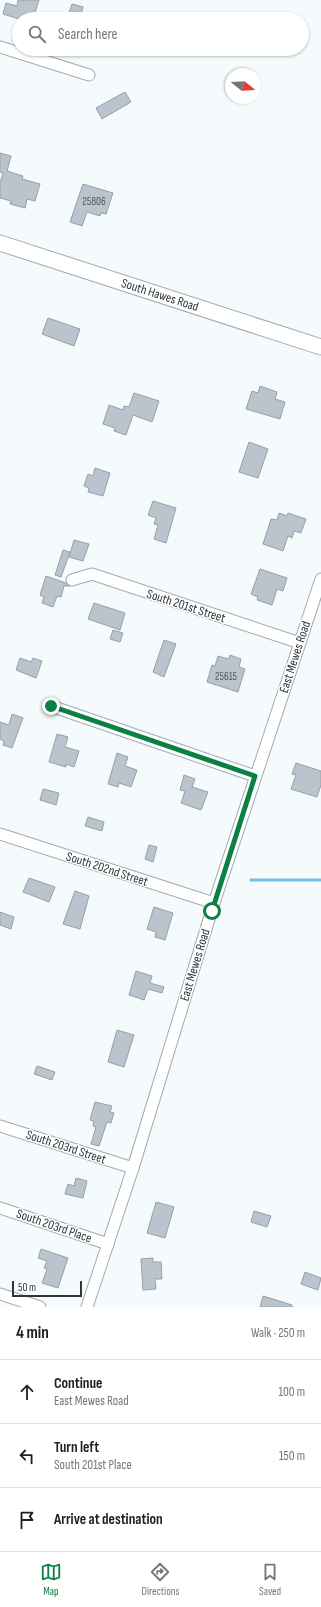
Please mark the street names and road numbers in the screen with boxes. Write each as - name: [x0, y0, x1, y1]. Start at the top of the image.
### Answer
- street label: South Hawes Road: [119, 275, 201, 315]
- street label: South 201st Street: [145, 586, 227, 626]
- street label: East Mewes Road: [276, 619, 314, 695]
- street label: South 202nd Street: [64, 848, 150, 890]
- street label: East Mewes Road: [176, 927, 214, 1003]
- street label: South 203rd Street: [24, 1127, 108, 1167]
- street label: South 203rd Place: [14, 1206, 94, 1246]

